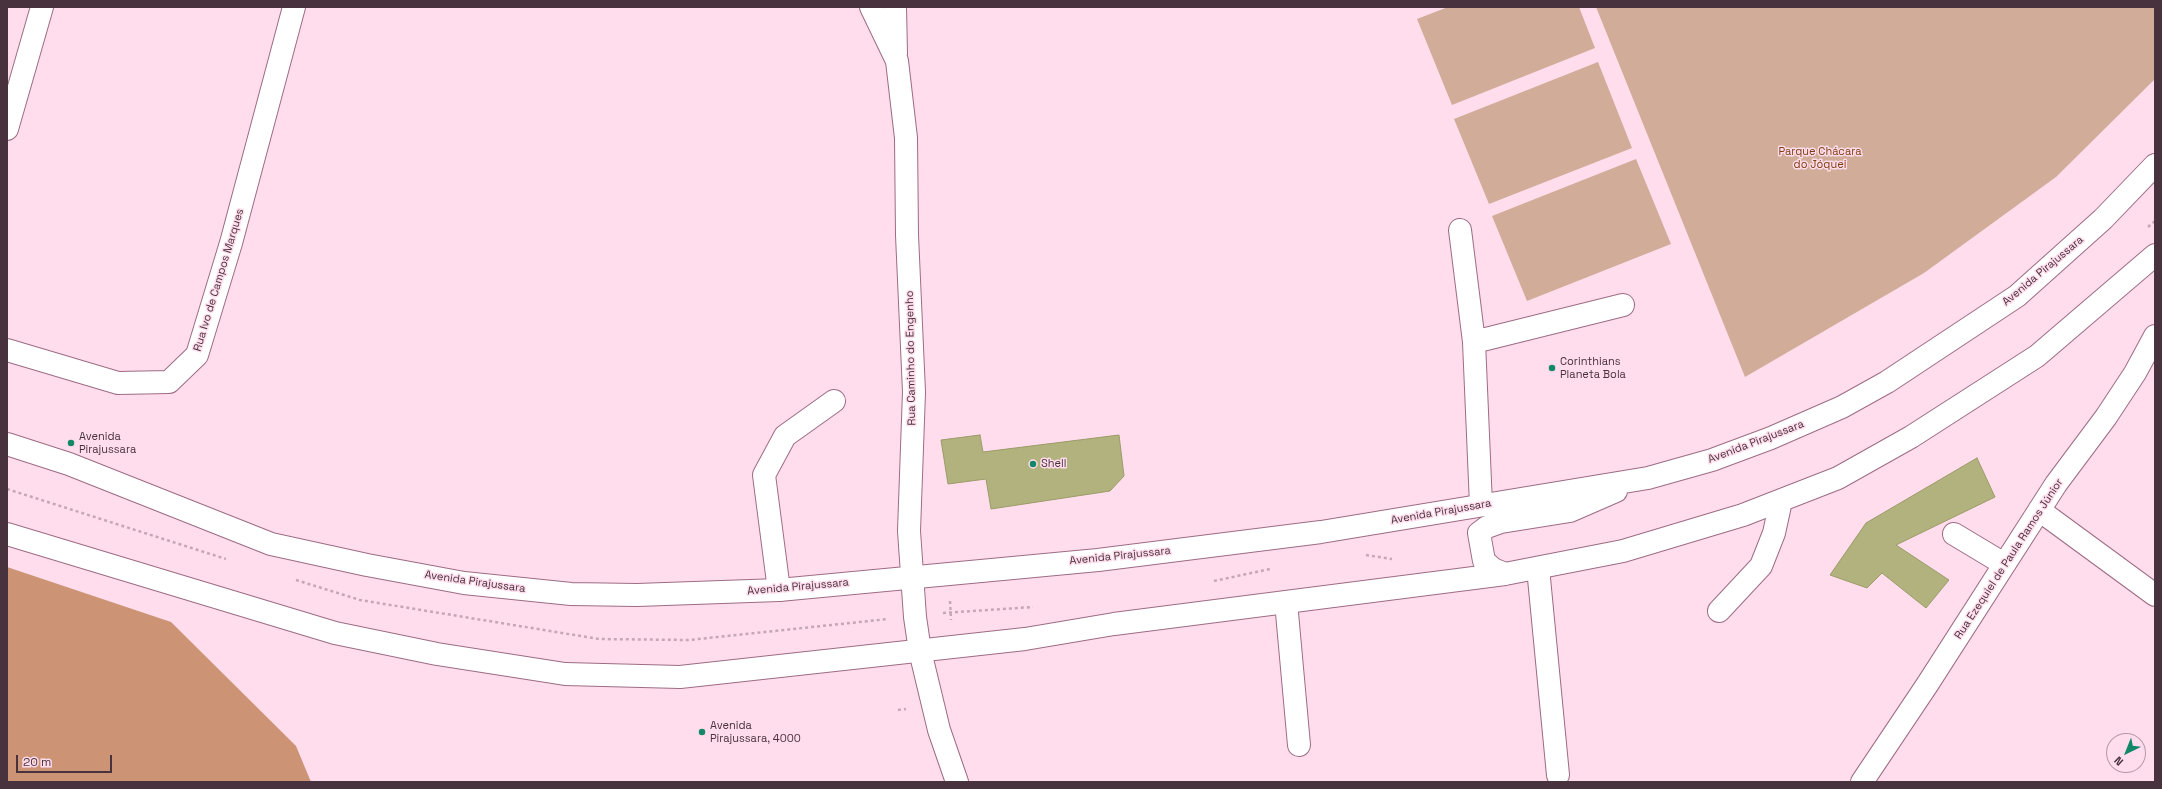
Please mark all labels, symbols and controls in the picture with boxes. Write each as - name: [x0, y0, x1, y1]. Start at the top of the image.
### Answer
- park label: Parque Chácara do Jóquei: [1778, 145, 1862, 171]
- street label: Rua Ivo de Campos Marques: [191, 207, 247, 353]
- street label: Avenida Pirajussara: [2000, 233, 2086, 309]
- street label: Rua Caminho do Engenho: [903, 290, 919, 426]
- place label: Corinthians Planeta Bola: [1560, 355, 1626, 381]
- marker: Corinthians Planeta Bola: [1547, 363, 1557, 373]
- street label: Avenida Pirajussara: [1706, 418, 1806, 466]
- place label: Avenida Pirajussara: [79, 430, 136, 456]
- marker: Avenida Pirajussara: [66, 438, 76, 448]
- place label: Shell: [1041, 457, 1066, 471]
- marker: Shell: [1028, 459, 1038, 469]
- street label: Rua Ezequiel de Paula Ramos Júnior: [1952, 476, 2066, 642]
- street label: Avenida Pirajussara: [1390, 497, 1492, 527]
- street label: Avenida Pirajussara: [1069, 544, 1171, 568]
- street label: Avenida Pirajussara: [424, 568, 526, 596]
- street label: Avenida Pirajussara: [747, 576, 849, 598]
- place label: Avenida Pirajussara, 4000: [710, 719, 801, 745]
- marker: Avenida Pirajussara, 4000: [697, 727, 707, 737]
- north arrow: [2106, 733, 2146, 773]
- scale bar: [18, 747, 114, 773]
- text: N: [2111, 753, 2126, 769]
- text: 20 m: [23, 754, 51, 770]

